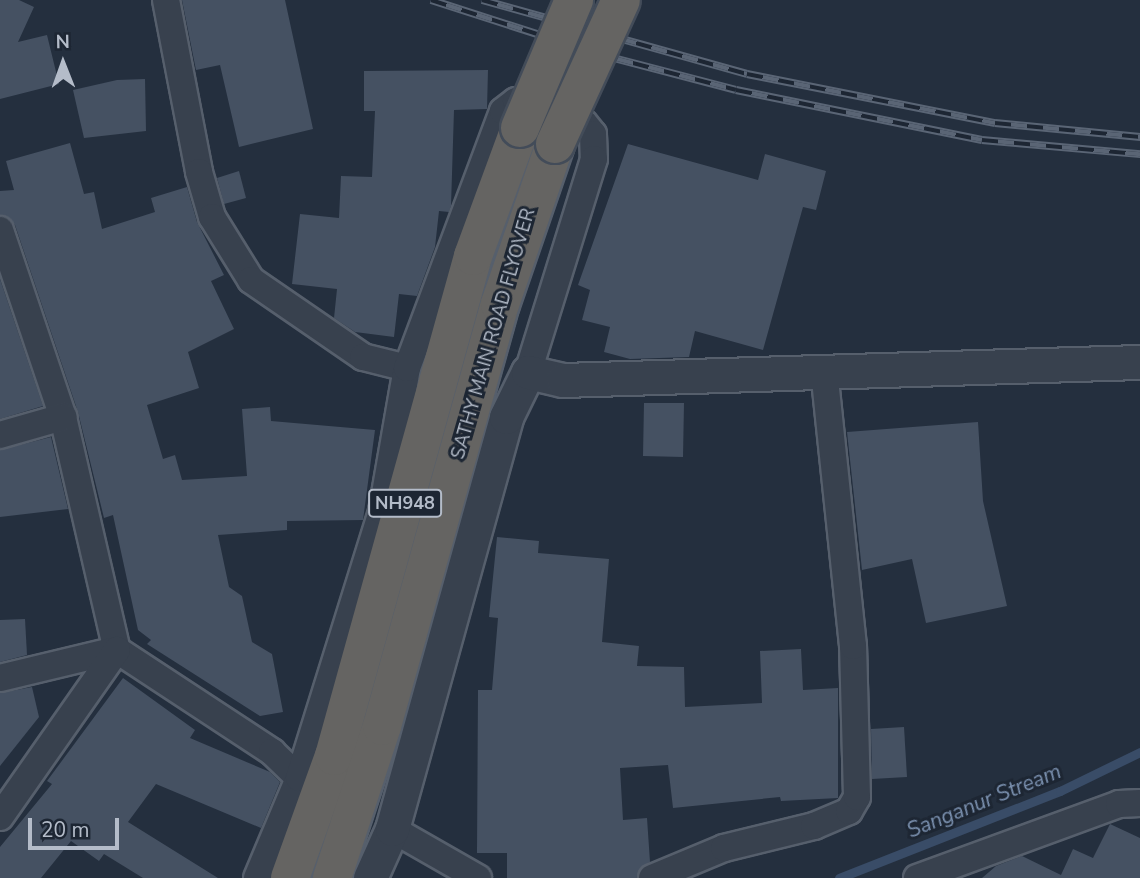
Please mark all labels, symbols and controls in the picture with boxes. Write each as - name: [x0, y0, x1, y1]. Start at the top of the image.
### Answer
- north arrow: [28, 28, 98, 98]
- text: N: [55, 29, 70, 55]
- street label: SATHY MAIN ROAD FLYOVER: [447, 206, 541, 462]
- road number: NH948: [366, 489, 444, 518]
- water label: Sanganur Stream: [903, 759, 1065, 843]
- scale bar: [32, 804, 122, 848]
- text: 20 m: [41, 816, 90, 844]

